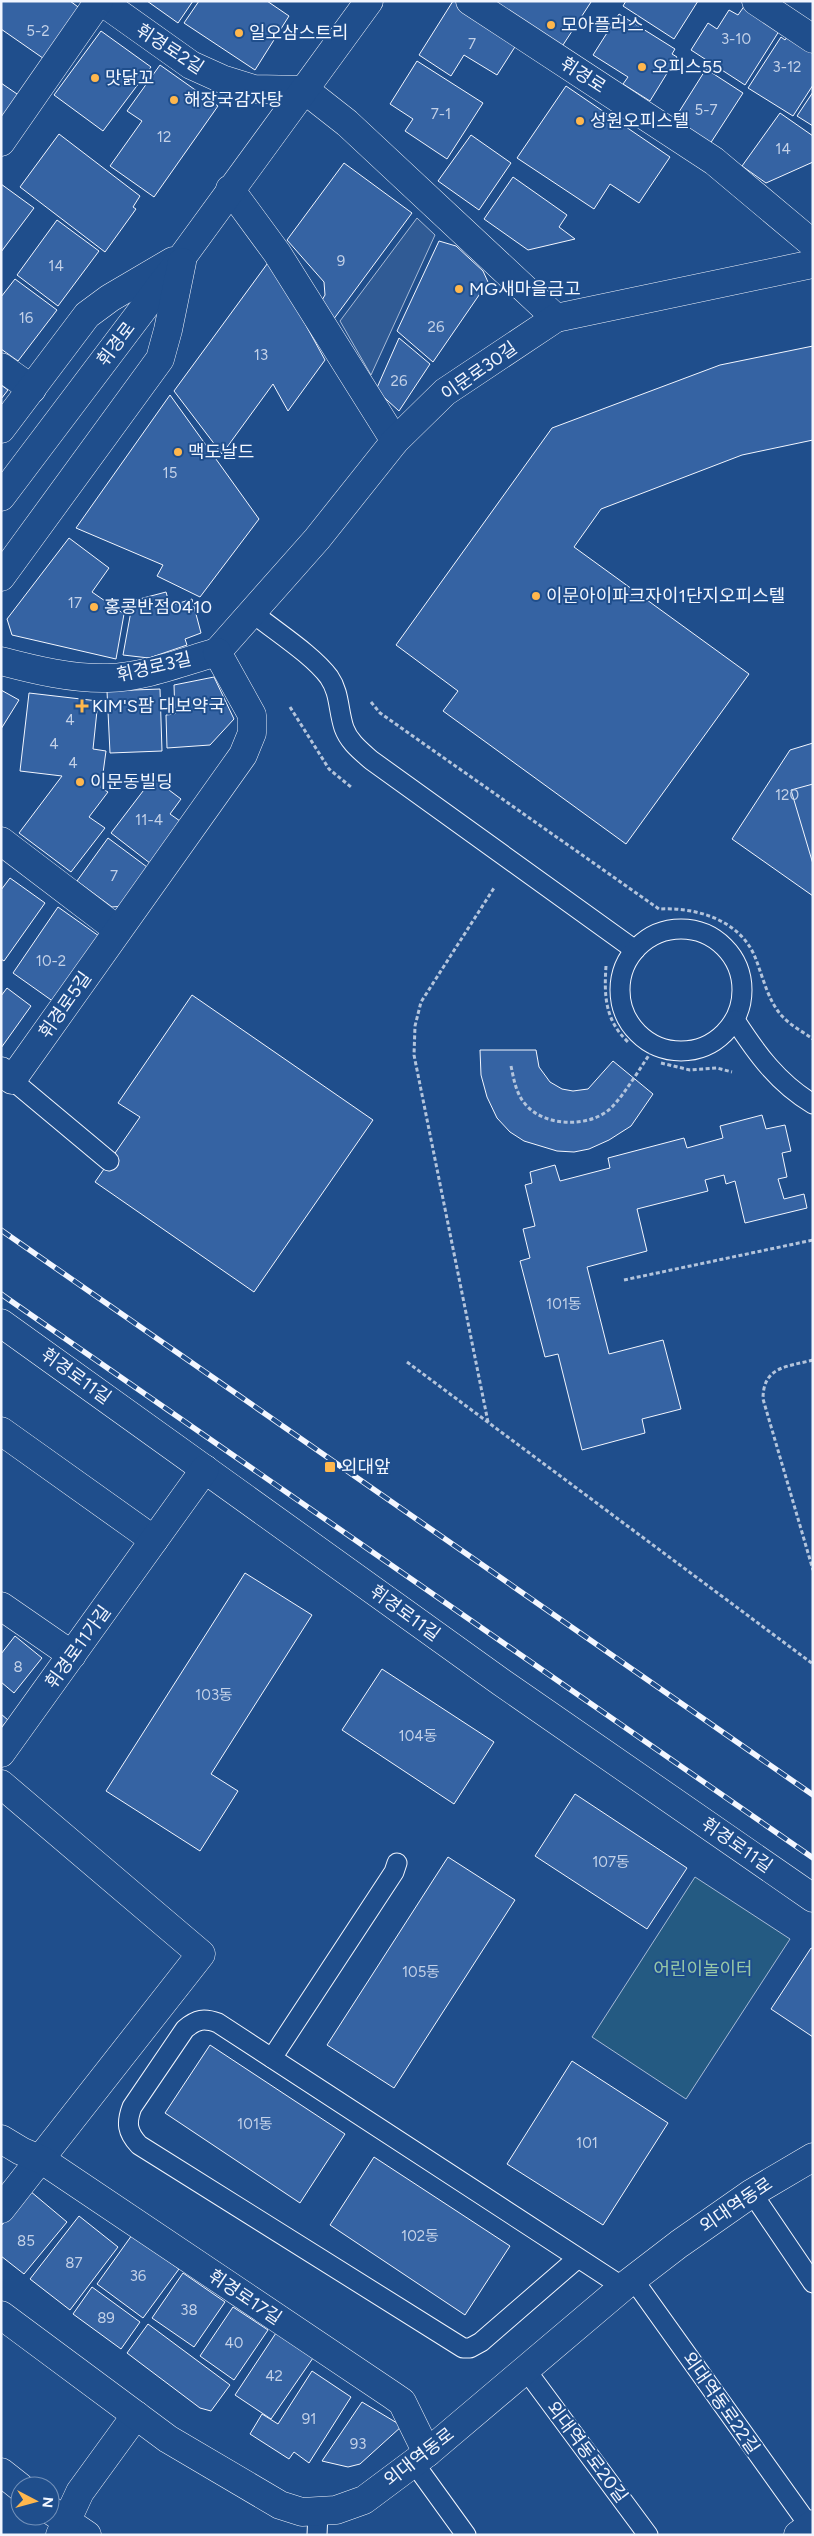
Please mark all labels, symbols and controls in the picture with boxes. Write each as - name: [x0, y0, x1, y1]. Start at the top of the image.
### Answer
- place label: 모아플러스: [561, 14, 644, 36]
- street label: 휘경로2길: [132, 19, 208, 79]
- marker: 모아플러스: [545, 19, 557, 31]
- house number: 5-2: [26, 22, 50, 40]
- place label: 일오삼스트리: [249, 22, 348, 44]
- marker: 일오삼스트리: [233, 27, 245, 39]
- house number: 3-10: [721, 30, 751, 48]
- house number: 7: [468, 35, 476, 53]
- street label: 휘경로: [556, 52, 610, 98]
- place label: 오피스55: [652, 56, 722, 78]
- house number: 3-12: [773, 58, 802, 76]
- marker: 오피스55: [636, 61, 648, 73]
- place label: 맛닭꼬: [105, 67, 155, 89]
- marker: 맛닭꼬: [89, 72, 101, 84]
- place label: 해장국감자탕: [184, 89, 283, 111]
- marker: 해장국감자탕: [168, 94, 180, 106]
- house number: 5-7: [695, 101, 717, 119]
- house number: 7-1: [431, 105, 451, 123]
- place label: 성원오피스텔: [590, 110, 689, 132]
- marker: 성원오피스텔: [574, 115, 586, 127]
- house number: 12: [157, 128, 171, 146]
- house number: 14: [775, 140, 791, 158]
- house number: 9: [337, 252, 345, 270]
- house number: 14: [48, 257, 64, 275]
- place label: MG새마을금고: [469, 278, 581, 300]
- marker: MG새마을금고: [453, 283, 465, 295]
- house number: 16: [19, 309, 34, 327]
- street label: 휘경로: [92, 318, 140, 370]
- house number: 26: [428, 318, 445, 336]
- street label: 이문로30길: [437, 337, 521, 405]
- house number: 13: [254, 346, 268, 364]
- house number: 26: [391, 372, 408, 390]
- place label: 맥도날드: [188, 441, 254, 463]
- marker: 맥도날드: [172, 446, 184, 458]
- house number: 15: [163, 464, 177, 482]
- place label: 이문아이파크자이1단지오피스텔: [546, 585, 785, 607]
- marker: 이문아이파크자이1단지오피스텔: [530, 590, 542, 602]
- house number: 17: [68, 594, 82, 612]
- place label: 홍콩반점0410: [104, 596, 212, 618]
- marker: 홍콩반점0410: [88, 601, 100, 613]
- street label: 휘경로3길: [114, 648, 194, 686]
- place label: KIM'S팜 대보약국: [92, 695, 225, 717]
- marker: KIM'S팜 대보약국: [76, 700, 88, 712]
- house number: 4: [65, 711, 75, 729]
- house number: 4: [49, 735, 59, 753]
- house number: 4: [68, 754, 78, 772]
- place label: 이문동빌딩: [90, 771, 173, 793]
- marker: 이문동빌딩: [74, 776, 86, 788]
- house number: 120: [775, 786, 799, 804]
- house number: 11-4: [135, 811, 163, 829]
- house number: 7: [110, 867, 118, 885]
- house number: 10-2: [36, 952, 66, 970]
- street label: 휘경로5길: [34, 967, 96, 1043]
- house number: 101동: [546, 1295, 582, 1313]
- street label: 휘경로11길: [37, 1343, 115, 1409]
- place label: 외대앞: [341, 1456, 391, 1478]
- marker: 외대앞: [323, 1460, 337, 1474]
- street label: 휘경로11길: [366, 1580, 444, 1646]
- street label: 휘경로11가길: [40, 1601, 116, 1693]
- house number: 8: [13, 1658, 23, 1676]
- house number: 103동: [195, 1686, 233, 1704]
- house number: 104동: [399, 1727, 437, 1745]
- street label: 휘경로11길: [697, 1813, 777, 1877]
- house number: 107동: [592, 1853, 630, 1871]
- park label: 어린이놀이터: [653, 1958, 753, 1980]
- house number: 105동: [402, 1963, 440, 1981]
- house number: 101동: [237, 2115, 273, 2133]
- house number: 101: [576, 2134, 598, 2152]
- street label: 외대역동로: [696, 2173, 776, 2237]
- house number: 102동: [401, 2227, 439, 2245]
- house number: 85: [17, 2232, 35, 2250]
- house number: 87: [65, 2254, 83, 2272]
- street label: 휘경로17길: [204, 2265, 286, 2329]
- house number: 36: [130, 2267, 147, 2285]
- house number: 38: [180, 2301, 198, 2319]
- house number: 89: [97, 2309, 115, 2327]
- house number: 40: [225, 2334, 243, 2352]
- street label: 외대역동로22길: [678, 2348, 764, 2458]
- house number: 42: [265, 2367, 283, 2385]
- street label: 외대역동로20길: [542, 2397, 632, 2507]
- house number: 91: [302, 2410, 316, 2428]
- street label: 외대역동로: [380, 2423, 458, 2491]
- house number: 93: [350, 2435, 366, 2453]
- north arrow: [10, 2476, 60, 2526]
- text: N: [38, 2496, 56, 2509]

